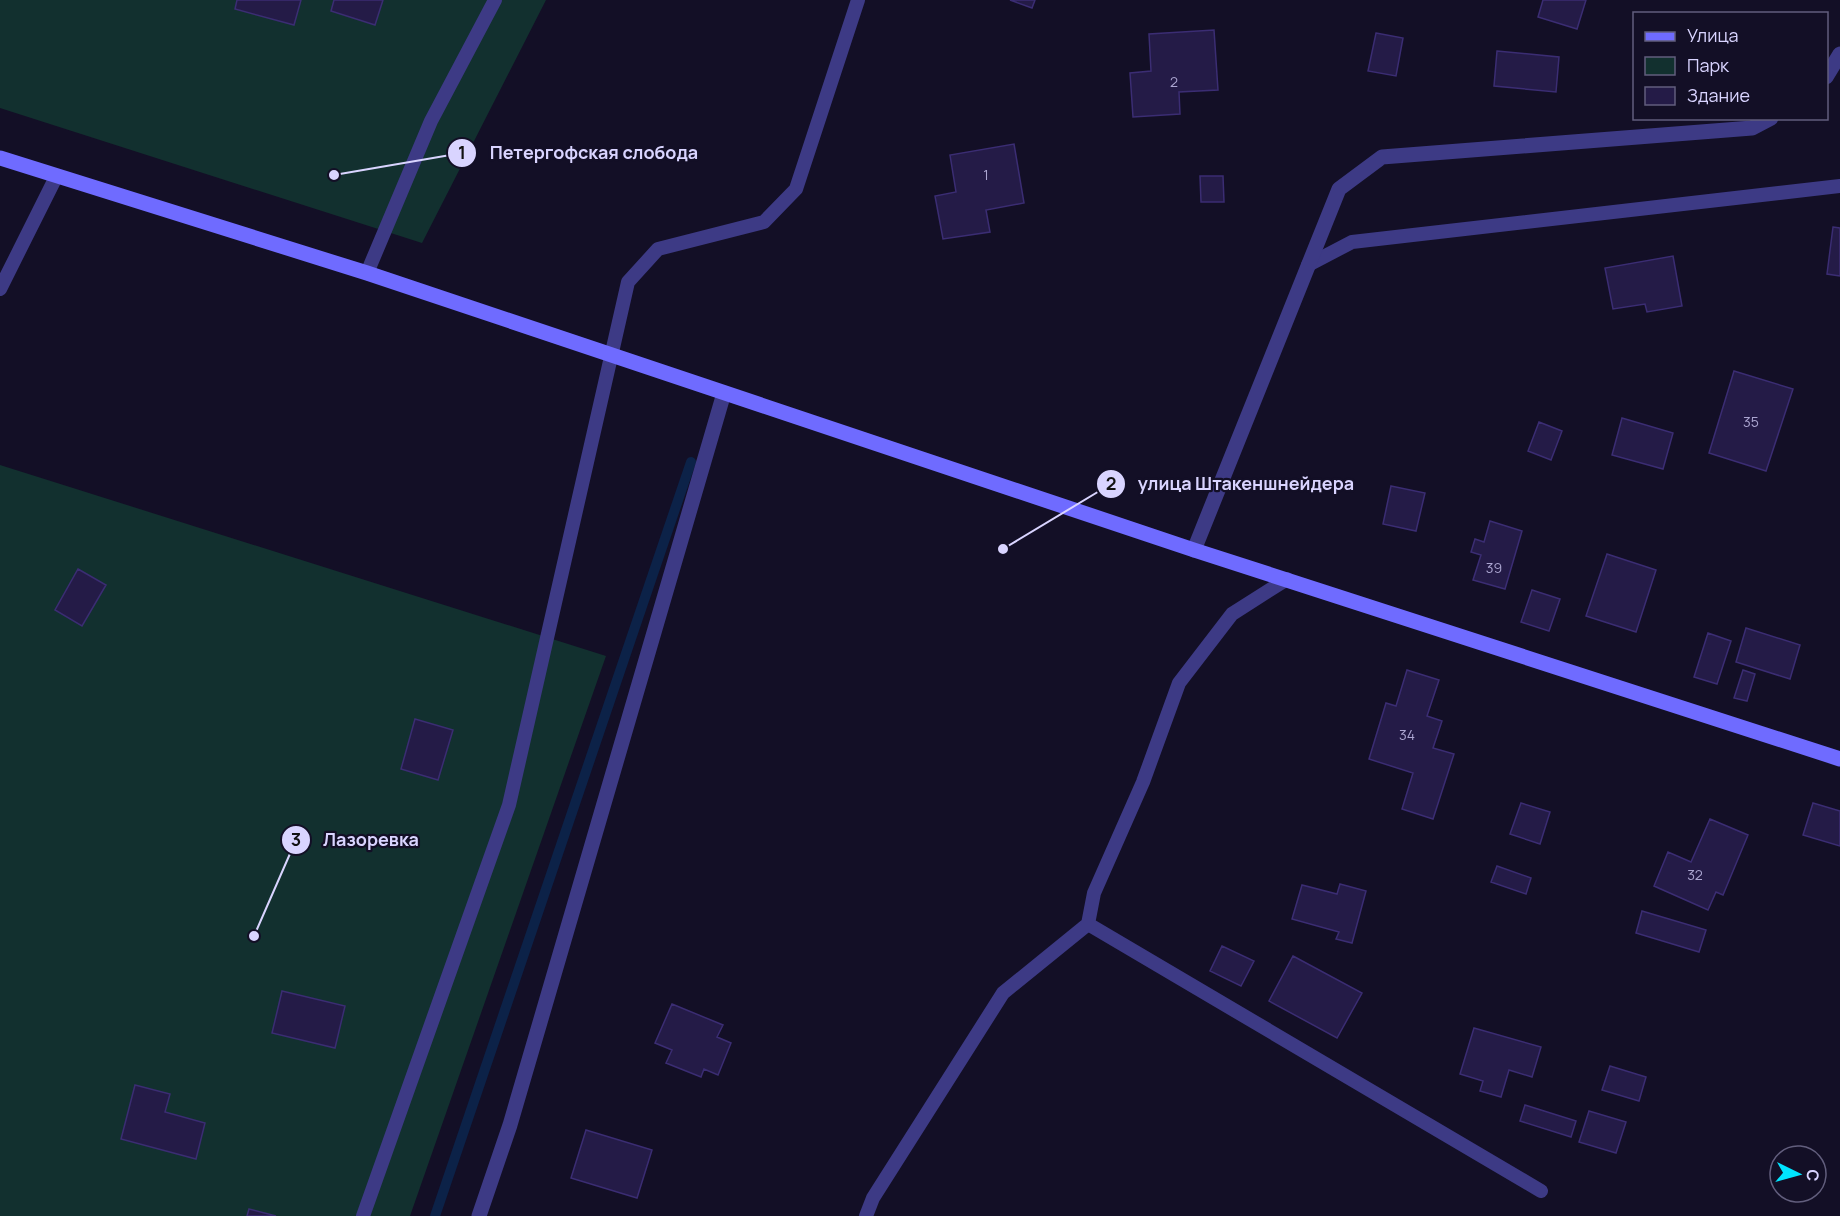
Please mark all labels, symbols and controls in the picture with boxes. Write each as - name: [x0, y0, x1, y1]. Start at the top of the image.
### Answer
- legend: [1633, 12, 1828, 120]
- text: Улица: [1687, 23, 1739, 47]
- text: Парк: [1687, 53, 1730, 77]
- house number: 2: [1170, 72, 1178, 91]
- text: Здание: [1687, 83, 1750, 107]
- callout: Петергофская слобода: [447, 135, 710, 171]
- text: 1: [458, 140, 466, 164]
- text: Петергофская слобода: [490, 140, 698, 164]
- house number: 1: [983, 165, 989, 184]
- house number: 35: [1743, 412, 1759, 431]
- callout: улица Штакеншнейдера: [1096, 466, 1366, 502]
- text: 2: [1106, 471, 1116, 495]
- text: улица Штакеншнейдера: [1138, 471, 1354, 495]
- house number: 39: [1486, 558, 1502, 577]
- house number: 34: [1399, 725, 1415, 744]
- callout: Лазоревка: [281, 822, 431, 858]
- text: 3: [291, 827, 301, 851]
- text: Лазоревка: [323, 827, 419, 851]
- house number: 32: [1687, 865, 1703, 884]
- north arrow: [1768, 1144, 1828, 1204]
- text: С: [1801, 1168, 1824, 1182]

